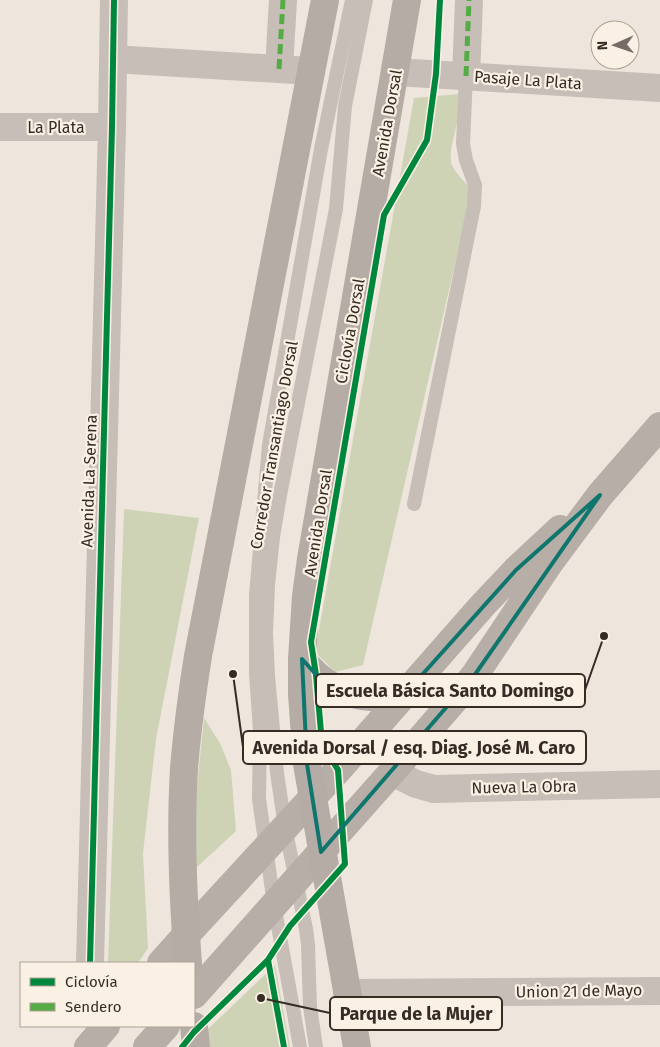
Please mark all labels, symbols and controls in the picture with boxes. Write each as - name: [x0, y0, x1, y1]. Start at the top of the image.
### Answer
- north arrow: [590, 20, 640, 70]
- text: N: [594, 40, 611, 50]
- street label: Pasaje La Plata: [474, 67, 582, 93]
- street label: Avenida Dorsal: [368, 68, 406, 178]
- street label: La Plata: [27, 118, 85, 137]
- street label: Ciclovía Dorsal: [331, 277, 369, 385]
- street label: Corredor Transantiago Dorsal: [246, 339, 302, 551]
- street label: Avenida La Serena: [77, 414, 101, 548]
- street label: Avenida Dorsal: [300, 468, 336, 578]
- callout: Escuela Básica Santo Domingo: [316, 674, 585, 707]
- text: Escuela Básica Santo Domingo: [326, 680, 574, 702]
- callout: Avenida Dorsal / esq. Diag. José M. Caro: [243, 731, 586, 764]
- text: Avenida Dorsal / esq. Diag. José M. Caro: [252, 737, 575, 759]
- street label: Nueva La Obra: [471, 777, 577, 797]
- legend: [20, 962, 195, 1027]
- text: Ciclovía: [65, 973, 118, 991]
- street label: Union 21 de Mayo: [515, 980, 643, 1002]
- callout: Parque de la Mujer: [330, 997, 502, 1030]
- text: Sendero: [65, 998, 121, 1016]
- text: Parque de la Mujer: [340, 1003, 493, 1025]

